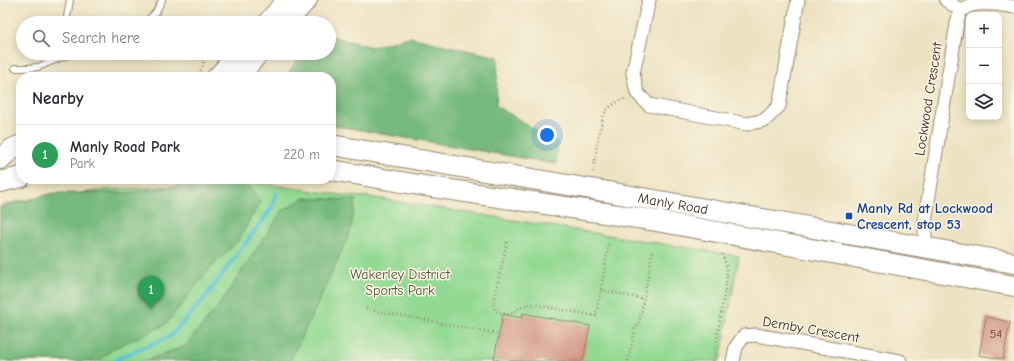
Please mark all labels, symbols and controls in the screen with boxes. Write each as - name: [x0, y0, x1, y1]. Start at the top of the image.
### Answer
- map controls: [966, 12, 1002, 120]
- button: +: [966, 12, 1002, 48]
- search box: [16, 16, 336, 60]
- icon: search: [30, 27, 52, 49]
- text: Search here: [62, 29, 140, 47]
- street label: Lockwood Crescent: [911, 40, 946, 157]
- button: −: [966, 48, 1002, 84]
- button: layers: [966, 84, 1002, 120]
- text: Nearby: [32, 89, 83, 108]
- your location: [537, 125, 557, 145]
- text: Manly Road Park: [70, 138, 180, 156]
- text: 1: [42, 147, 48, 162]
- text: 220 m: [283, 147, 320, 162]
- text: Park: [70, 156, 95, 171]
- street label: Manly Road: [637, 189, 709, 218]
- place label: Manly Rd at Lockwood Crescent, stop 53: [857, 200, 993, 233]
- marker: Manly Rd at Lockwood Crescent, stop 53: [844, 211, 854, 221]
- park label: Wakerley District Sports Park: [350, 266, 451, 299]
- pin: 1: [138, 276, 164, 309]
- street label: Demby Crescent: [761, 313, 862, 347]
- house number: 54: [990, 327, 1002, 341]

